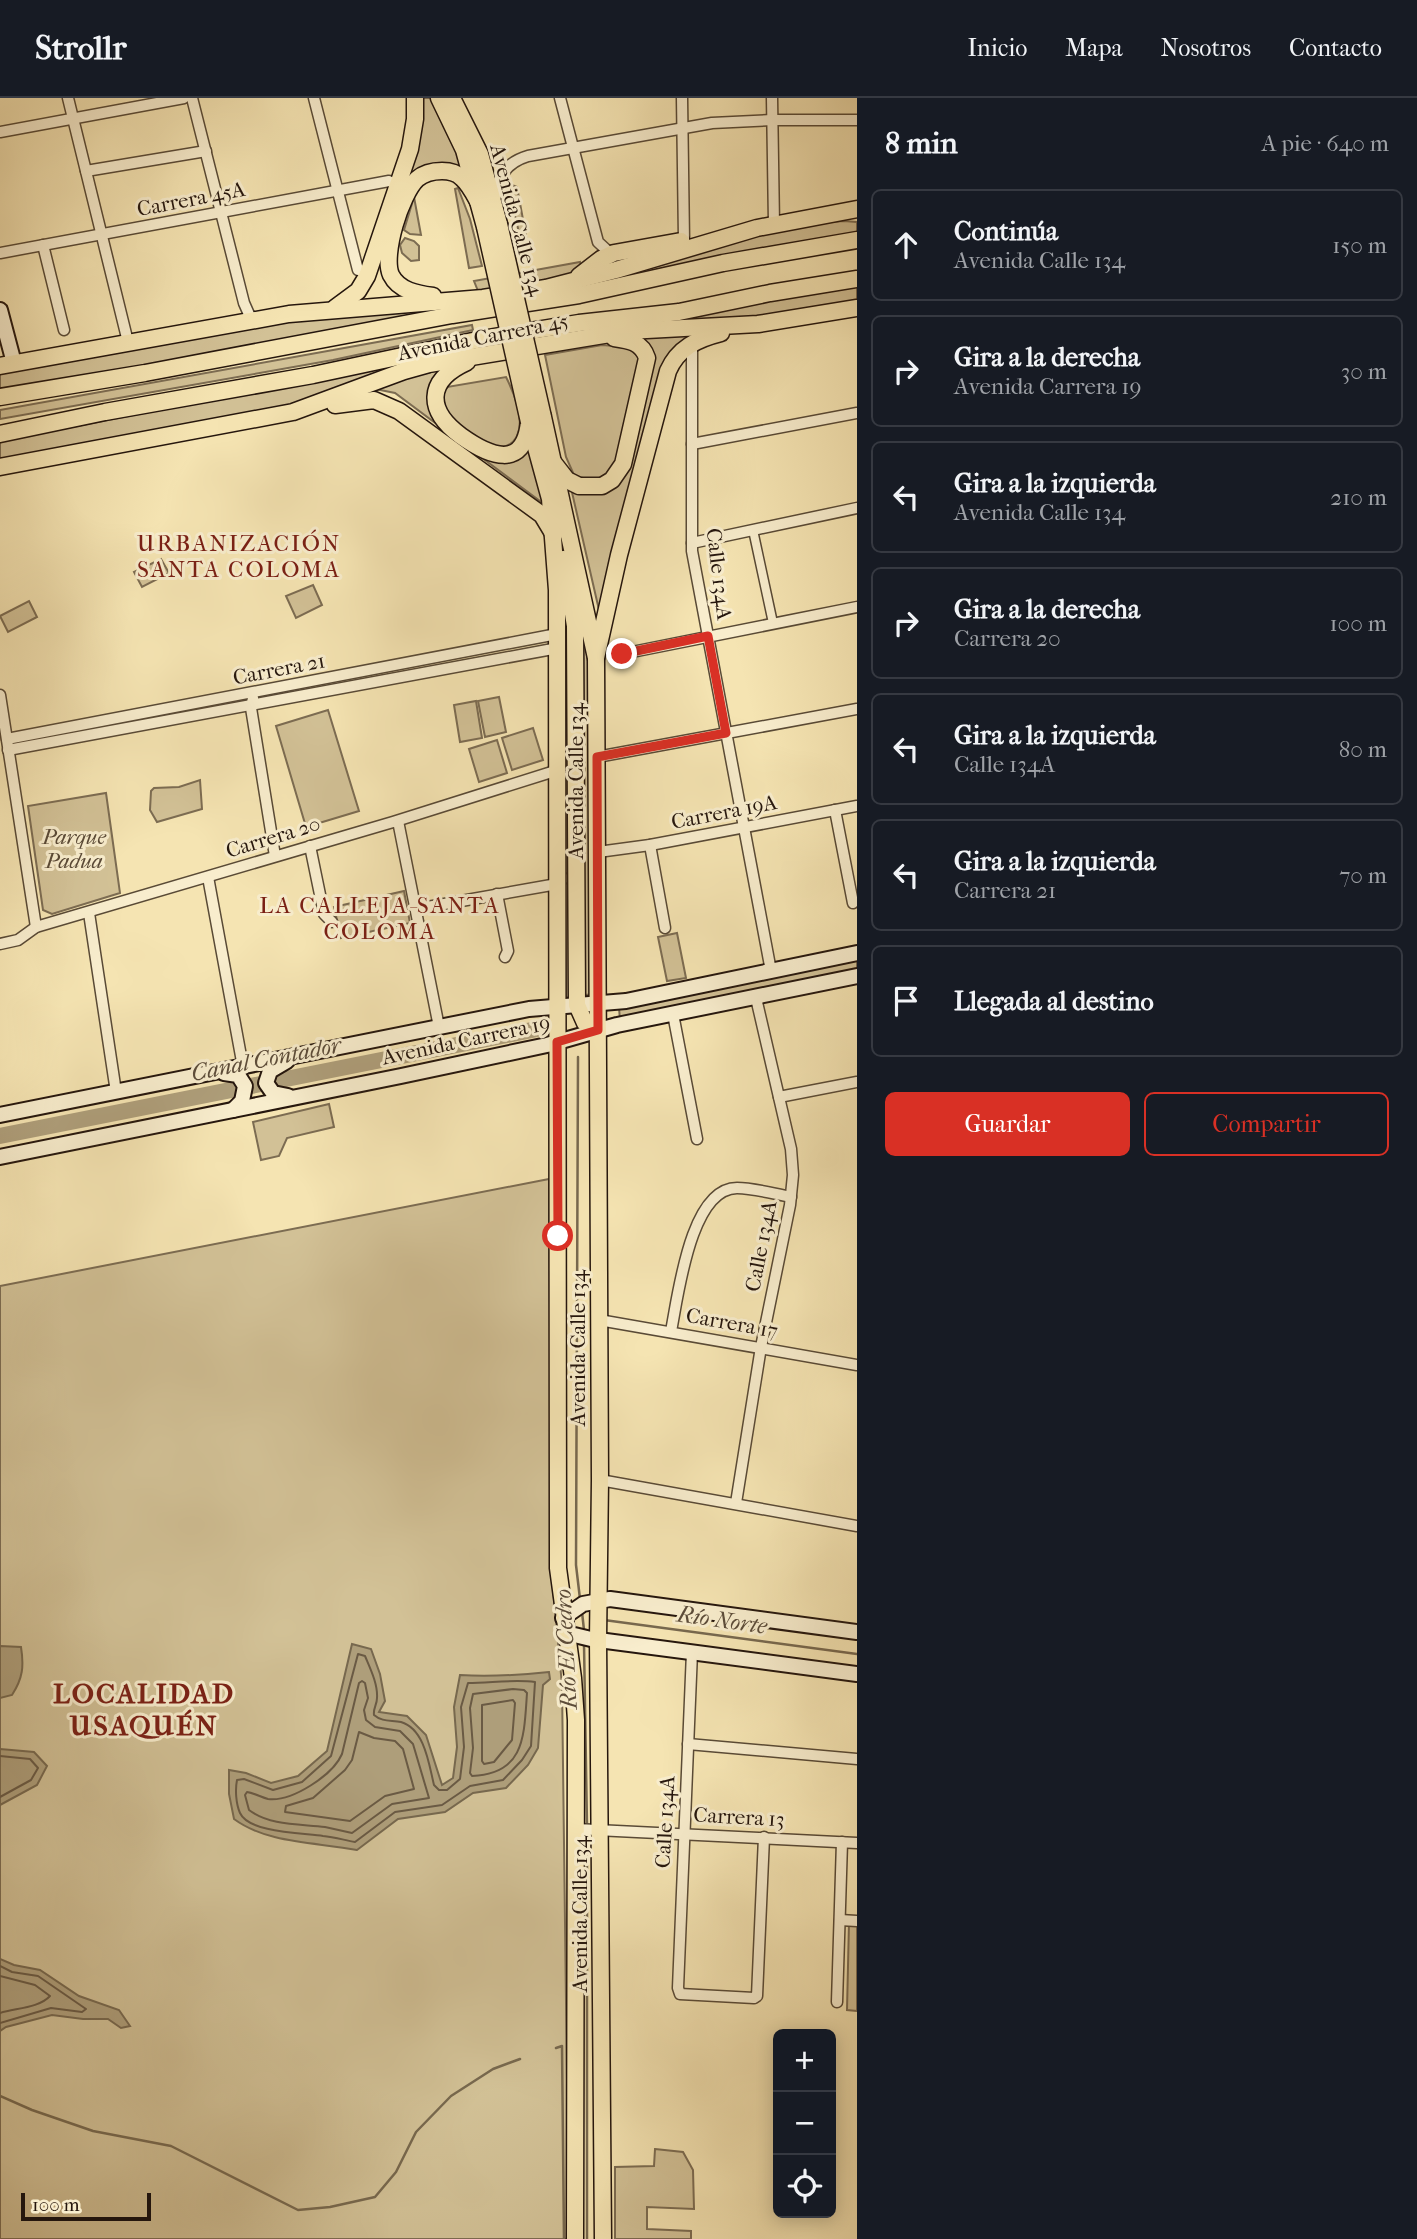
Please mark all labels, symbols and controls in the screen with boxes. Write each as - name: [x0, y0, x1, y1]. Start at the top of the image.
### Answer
- text: Strollr: [35, 29, 126, 68]
- text: Inicio: [967, 34, 1027, 62]
- text: Mapa: [1065, 34, 1123, 62]
- text: Nosotros: [1161, 34, 1251, 62]
- text: Contacto: [1289, 34, 1382, 62]
- text: 8 min: [885, 126, 958, 161]
- text: A pie · 640 m: [1262, 130, 1389, 157]
- street label: Avenida Calle 134: [485, 140, 549, 299]
- street label: Carrera 45A: [135, 177, 247, 221]
- text: Continúa: [954, 216, 1058, 247]
- icon: ahead: [887, 226, 925, 264]
- text: 150 m: [1332, 232, 1387, 259]
- text: Avenida Calle 134: [954, 247, 1125, 274]
- street label: Avenida Carrera 45: [395, 309, 570, 366]
- text: Gira a la derecha: [954, 342, 1140, 373]
- icon: right: [887, 352, 925, 390]
- text: 30 m: [1341, 358, 1387, 385]
- text: Avenida Carrera 19: [954, 373, 1141, 400]
- text: Gira a la izquierda: [954, 468, 1156, 499]
- icon: left: [887, 478, 925, 516]
- text: 210 m: [1330, 484, 1387, 511]
- text: Avenida Calle 134: [954, 499, 1125, 526]
- street label: Calle 134A: [701, 527, 737, 622]
- district label: URBANIZACIÓN SANTA COLOMA: [137, 529, 341, 583]
- text: Gira a la derecha: [954, 594, 1140, 625]
- icon: right: [887, 604, 925, 642]
- text: 100 m: [1329, 610, 1387, 637]
- text: Carrera 20: [954, 625, 1061, 652]
- route end: [606, 638, 637, 669]
- street label: Carrera 21: [231, 648, 327, 690]
- street label: Avenida Calle 134: [564, 702, 588, 860]
- text: Gira a la izquierda: [954, 720, 1156, 751]
- icon: left: [887, 730, 925, 768]
- text: 80 m: [1339, 736, 1387, 763]
- text: Calle 134A: [954, 751, 1055, 778]
- street label: Carrera 19A: [669, 790, 779, 834]
- street label: Carrera 20: [223, 811, 323, 863]
- park label: Parque Padua: [41, 825, 106, 873]
- text: Gira a la izquierda: [954, 846, 1156, 877]
- icon: left: [887, 856, 925, 894]
- text: 70 m: [1339, 862, 1387, 889]
- text: Carrera 21: [954, 877, 1056, 904]
- district label: LA CALLEJA-SANTA COLOMA: [259, 892, 501, 945]
- icon: arrive: [887, 982, 925, 1020]
- text: Llegada al destino: [954, 986, 1154, 1017]
- street label: Avenida Carrera 19: [379, 1010, 552, 1070]
- water label: Canal Contador: [189, 1031, 345, 1087]
- button: Guardar: [885, 1092, 1130, 1156]
- button: Compartir: [1144, 1092, 1389, 1156]
- street label: Calle 134A: [740, 1198, 782, 1294]
- route start: [542, 1220, 573, 1251]
- street label: Avenida Calle 134: [566, 1269, 590, 1427]
- street label: Carrera 17: [684, 1303, 780, 1343]
- water label: Río El Cedro: [549, 1588, 583, 1712]
- water label: Río Norte: [673, 1600, 769, 1640]
- district label: LOCALIDAD USAQUÉN: [53, 1677, 235, 1742]
- street label: Calle 134A: [651, 1775, 679, 1869]
- street label: Carrera 13: [693, 1803, 785, 1831]
- street label: Avenida Calle 134: [568, 1835, 592, 1993]
- map controls: [773, 2029, 836, 2218]
- button: +: [773, 2029, 836, 2092]
- button: −: [773, 2092, 836, 2155]
- button: locate: [773, 2155, 836, 2218]
- scale bar: [21, 2190, 150, 2222]
- text: 100 m: [32, 2194, 80, 2216]

